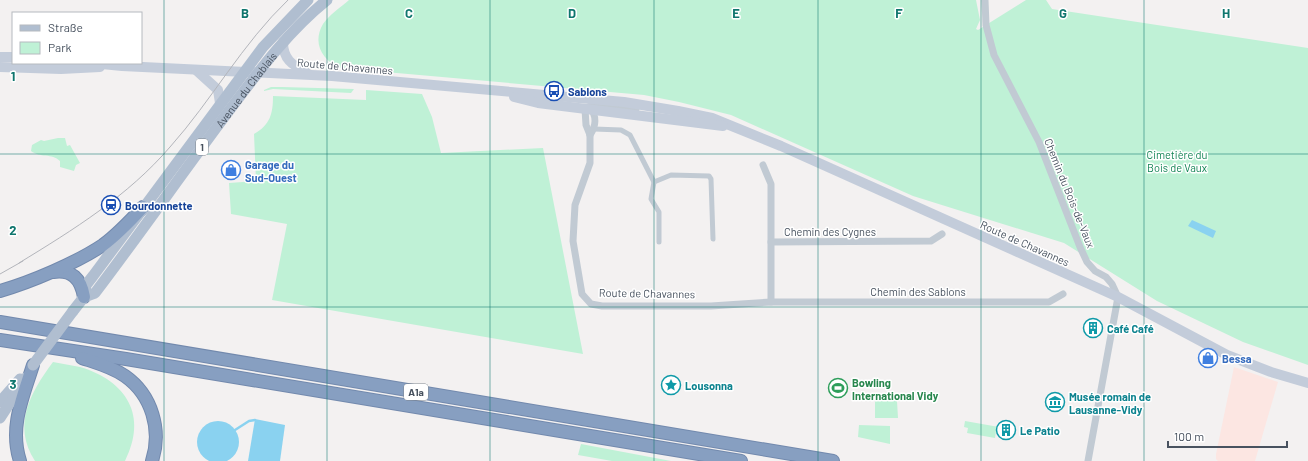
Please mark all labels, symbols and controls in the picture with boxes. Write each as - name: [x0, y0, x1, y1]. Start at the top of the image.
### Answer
- text: B: [241, 5, 249, 21]
- text: C: [405, 5, 413, 21]
- text: D: [568, 5, 576, 21]
- text: E: [732, 5, 740, 21]
- text: F: [895, 5, 903, 21]
- text: G: [1059, 5, 1067, 21]
- text: H: [1222, 5, 1230, 21]
- legend: [12, 12, 142, 64]
- text: Straße: [48, 20, 83, 34]
- text: Park: [48, 40, 72, 54]
- street label: Avenue du Chablais: [212, 49, 279, 130]
- street label: Route de Chavannes: [296, 55, 394, 77]
- text: 1: [11, 68, 15, 84]
- bus stop icon: Sablons: [543, 80, 565, 102]
- place label: Sablons: [568, 85, 607, 98]
- street label: Chemin du Bois-de-Vaux: [1042, 136, 1098, 250]
- road number: 1: [196, 139, 208, 155]
- park label: Cimetière du Bois de Vaux: [1147, 148, 1208, 174]
- place label: Garage du Sud-Ouest: [245, 158, 297, 184]
- shop icon: Garage du Sud-Ouest: [220, 159, 242, 181]
- station icon: Bourdonnette: [100, 194, 122, 216]
- place label: Bourdonnette: [125, 199, 193, 212]
- street label: Route de Chavannes: [978, 217, 1072, 269]
- text: 2: [9, 222, 17, 238]
- street label: Chemin des Cygnes: [784, 225, 876, 238]
- street label: Chemin des Sablons: [870, 285, 966, 298]
- street label: Route de Chavannes: [599, 286, 695, 300]
- building icon: Café Café: [1082, 317, 1104, 339]
- place label: Café Café: [1107, 322, 1154, 335]
- shop icon: Bessa: [1197, 347, 1219, 369]
- place label: Bessa: [1222, 352, 1252, 365]
- place icon: Lousonna: [660, 374, 682, 396]
- text: 3: [9, 376, 17, 392]
- place label: Bowling International Vidy: [852, 376, 939, 402]
- sports icon: Bowling International Vidy: [827, 377, 849, 399]
- place label: Lousonna: [685, 379, 733, 392]
- road number: A1a: [404, 384, 428, 400]
- place label: Musée romain de Lausanne-Vidy: [1069, 390, 1151, 416]
- museum icon: Musée romain de Lausanne-Vidy: [1044, 391, 1066, 413]
- building icon: Le Patio: [995, 419, 1017, 441]
- scale bar: [1168, 423, 1287, 449]
- place label: Le Patio: [1020, 424, 1060, 437]
- text: 100 m: [1174, 429, 1204, 443]

